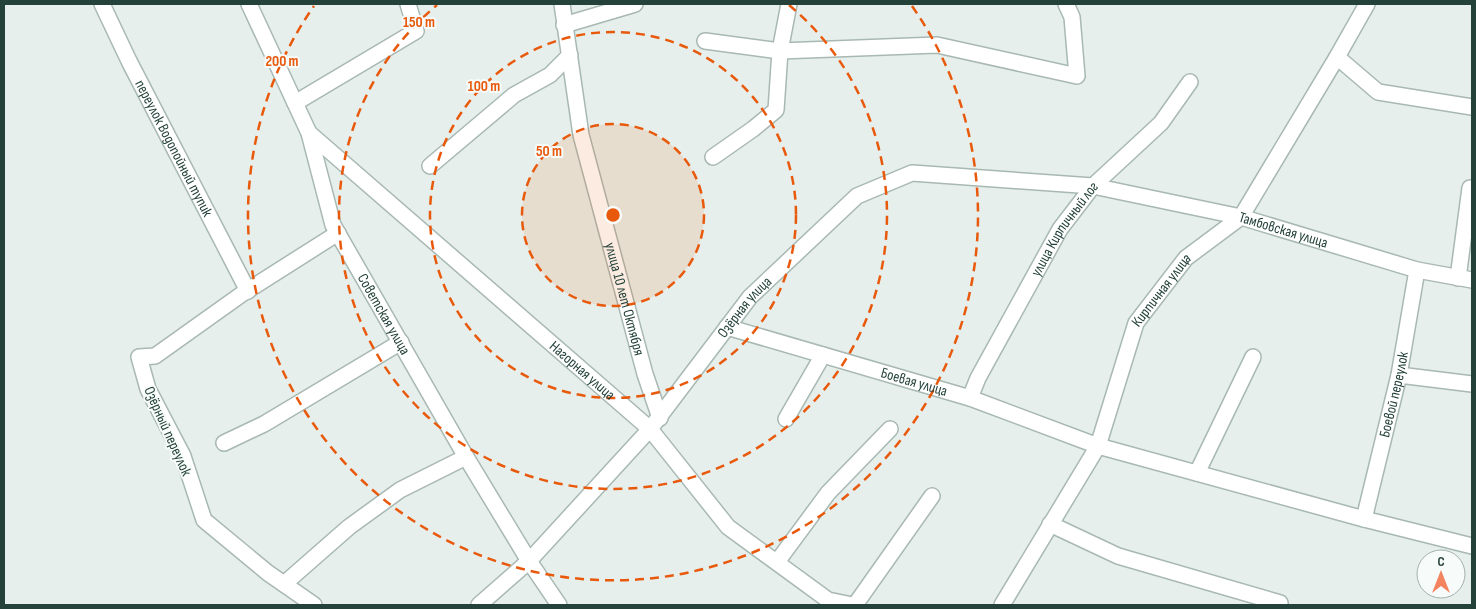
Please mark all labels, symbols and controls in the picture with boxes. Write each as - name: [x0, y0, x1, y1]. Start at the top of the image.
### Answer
- text: 150 m: [403, 13, 435, 32]
- text: 200 m: [265, 52, 299, 71]
- street label: переулок Водопойный тупик: [130, 77, 217, 220]
- text: 100 m: [468, 77, 500, 96]
- text: 50 m: [536, 142, 562, 161]
- street label: улица Кирпичный лог: [1027, 177, 1102, 280]
- centre of rings: [604, 206, 622, 224]
- street label: Тамбовская улица: [1237, 208, 1330, 253]
- street label: улица 10 лет Октября: [600, 240, 649, 358]
- street label: Кирпичная улица: [1127, 249, 1195, 331]
- street label: Советская улица: [353, 270, 414, 358]
- street label: Озёрная улица: [713, 272, 776, 342]
- street label: Нагорная улица: [545, 337, 619, 405]
- street label: Боевой переулок: [1375, 350, 1413, 440]
- street label: Боевая улица: [879, 363, 950, 401]
- street label: Озёрный переулок: [139, 383, 196, 479]
- north arrow: [1416, 549, 1466, 599]
- text: С: [1437, 553, 1445, 570]

